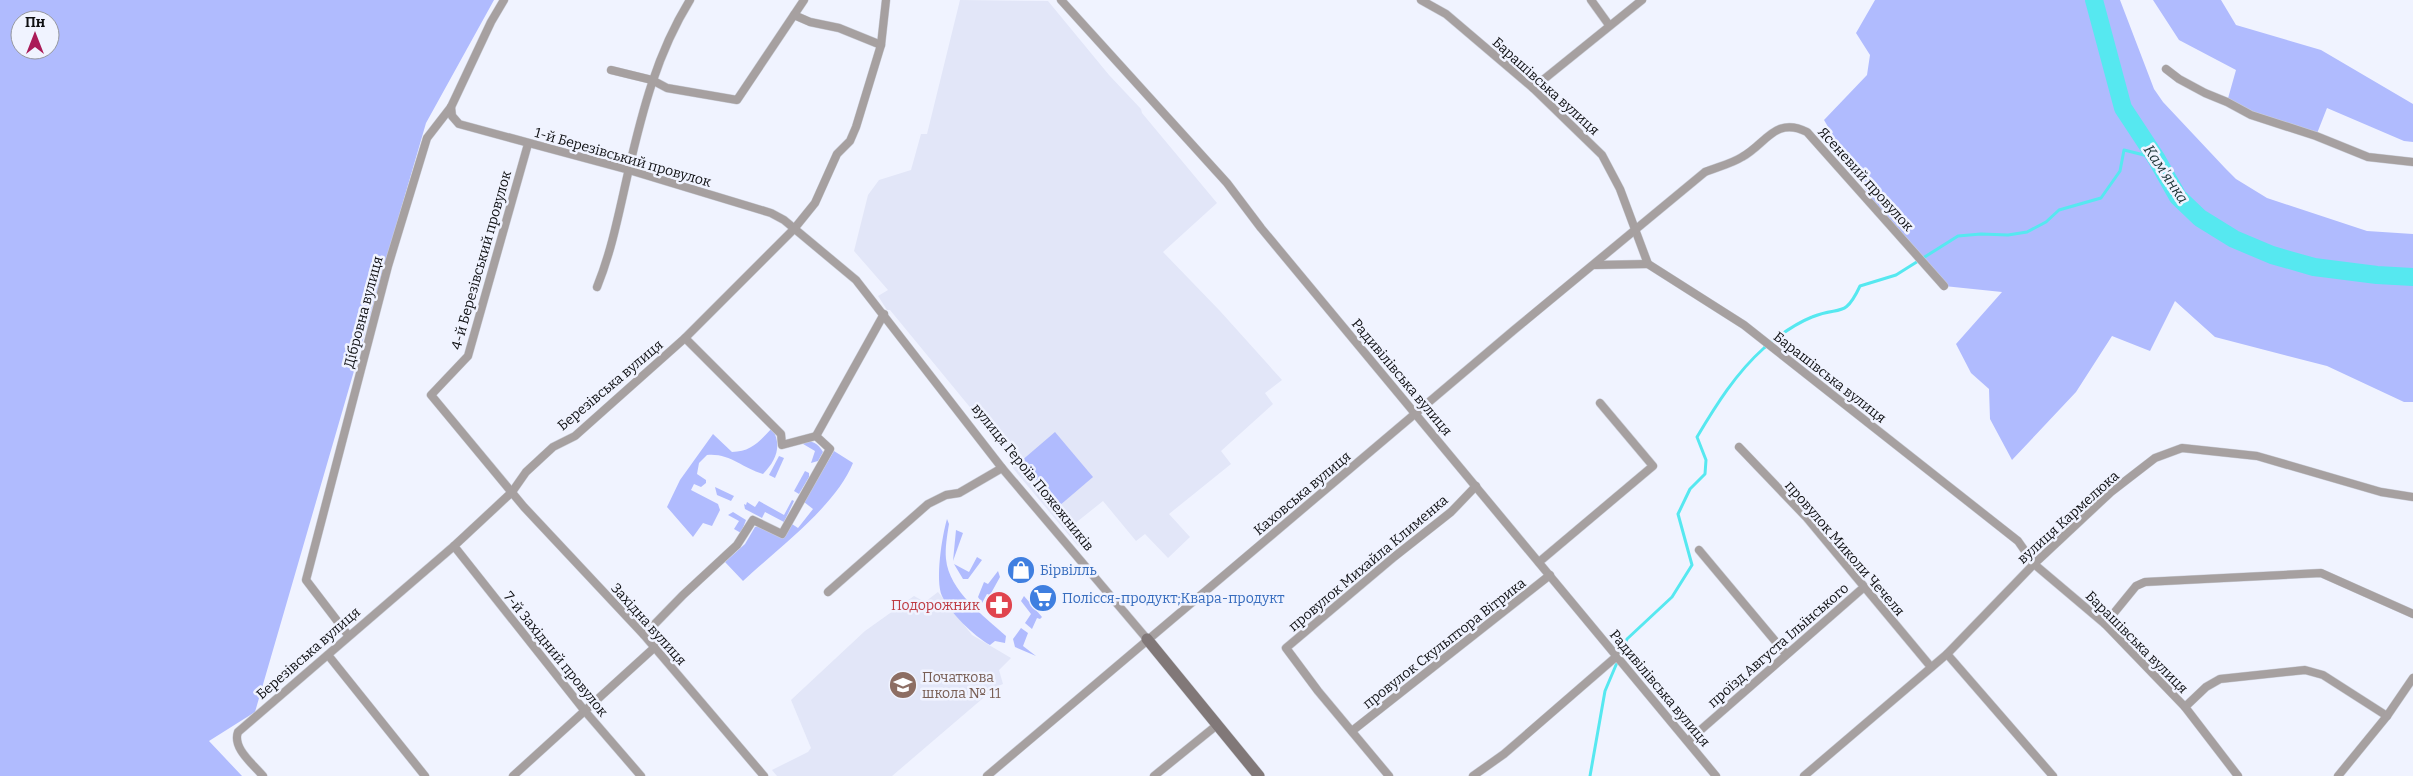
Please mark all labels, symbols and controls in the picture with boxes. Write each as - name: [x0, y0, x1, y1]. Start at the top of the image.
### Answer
- north arrow: [10, 10, 60, 60]
- text: Пн: [25, 14, 45, 31]
- street label: Барашівська вулиця: [1489, 34, 1603, 139]
- street label: 1-й Березівський провулок: [533, 124, 714, 191]
- street label: Ясеневий провулок: [1814, 124, 1917, 235]
- water label: Кам'янка: [2140, 141, 2192, 207]
- street label: 4-й Березівський провулок: [448, 168, 515, 352]
- street label: Дібровна вулиця: [340, 254, 387, 370]
- street label: Радивілівська вулиця: [1348, 316, 1456, 439]
- street label: Барашівська вулиця: [1770, 328, 1889, 427]
- street label: Березівська вулиця: [554, 336, 667, 434]
- street label: вулиця Героїв Пожежників: [968, 400, 1097, 554]
- street label: Каховська вулиця: [1250, 448, 1355, 539]
- street label: вулиця Кармелюка: [2014, 467, 2123, 567]
- street label: провулок Миколи Чечеля: [1781, 477, 1908, 620]
- street label: провулок Михайла Клименка: [1285, 491, 1452, 635]
- shop icon: Бірвілль: [1006, 555, 1036, 585]
- place label: Бірвілль: [1040, 562, 1097, 579]
- street label: провулок Скульптора Вітрика: [1359, 574, 1529, 712]
- street label: Західна вулиця: [607, 580, 690, 669]
- street label: проїзд Августа Ільїнського: [1704, 580, 1852, 711]
- supermarket icon: Полісся-продукт;Квара-продукт: [1028, 583, 1058, 613]
- street label: 7-й Західний провулок: [500, 588, 612, 721]
- street label: Барашівська вулиця: [2082, 588, 2192, 697]
- pharmacy icon: Подорожник: [984, 590, 1014, 620]
- place label: Полісся-продукт;Квара-продукт: [1062, 590, 1285, 607]
- place label: Подорожник: [891, 597, 981, 614]
- street label: Березівська вулиця: [253, 603, 364, 703]
- street label: Радивілівська вулиця: [1606, 627, 1714, 750]
- place label: Початкова школа № 11: [922, 669, 1001, 702]
- school or university icon: Початкова школа № 11: [888, 670, 918, 700]

